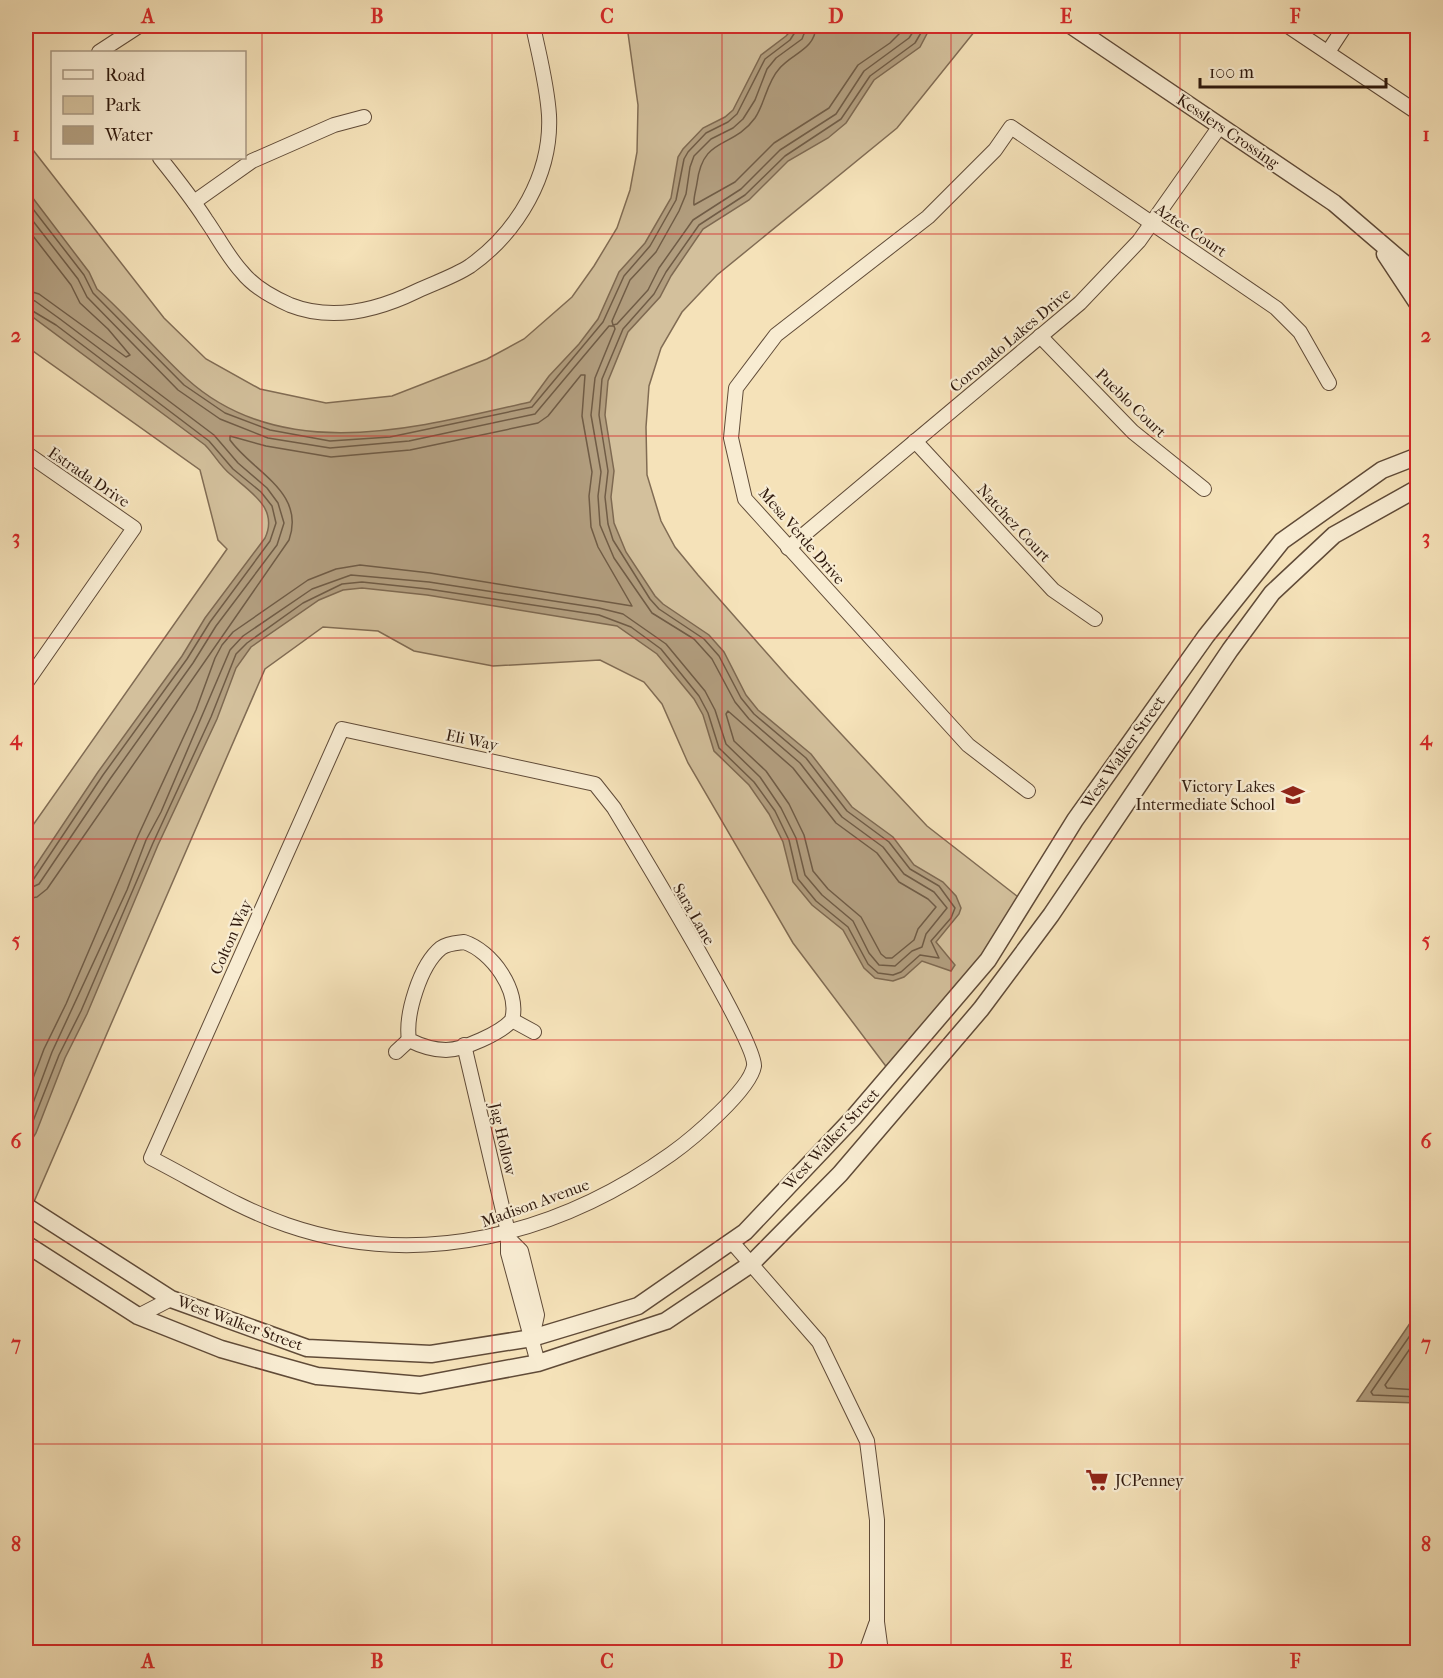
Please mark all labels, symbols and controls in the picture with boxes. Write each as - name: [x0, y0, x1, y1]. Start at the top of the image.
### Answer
- text: A: [140, 5, 156, 28]
- text: B: [370, 5, 384, 28]
- text: C: [600, 5, 614, 28]
- text: D: [828, 5, 844, 28]
- text: E: [1060, 5, 1072, 28]
- text: F: [1289, 5, 1301, 28]
- legend: [51, 51, 246, 159]
- scale bar: [1200, 51, 1386, 89]
- text: 100 m: [1209, 62, 1254, 83]
- text: Road: [105, 65, 145, 86]
- street label: Kesslers Crossing: [1173, 90, 1283, 172]
- text: Park: [105, 95, 142, 116]
- text: 1: [12, 123, 20, 146]
- text: 1: [1422, 123, 1430, 146]
- text: Water: [104, 125, 153, 146]
- street label: Aztec Court: [1151, 199, 1231, 261]
- street label: Coronado Lakes Drive: [946, 284, 1074, 396]
- text: 2: [11, 324, 21, 347]
- text: 2: [1421, 324, 1431, 347]
- street label: Pueblo Court: [1092, 365, 1171, 442]
- street label: Estrada Drive: [45, 443, 133, 511]
- street label: Natchez Court: [973, 480, 1055, 566]
- street label: Mesa Verde Drive: [755, 484, 849, 588]
- text: 3: [12, 526, 20, 549]
- text: 3: [1422, 526, 1430, 549]
- street label: West Walker Street: [1077, 692, 1169, 813]
- street label: Eli Way: [444, 725, 500, 755]
- text: 4: [9, 727, 23, 751]
- text: 4: [1419, 727, 1433, 751]
- place label: Victory Lakes Intermediate School: [1135, 777, 1276, 814]
- school or university icon: Victory Lakes Intermediate School: [1280, 782, 1306, 808]
- street label: Sara Lane: [669, 880, 719, 948]
- street label: Colton Way: [206, 896, 256, 977]
- text: 5: [12, 929, 21, 952]
- text: 5: [1422, 929, 1431, 952]
- street label: West Walker Street: [778, 1084, 883, 1195]
- street label: Jag Hollow: [485, 1099, 521, 1178]
- text: 6: [11, 1130, 23, 1153]
- text: 6: [1421, 1130, 1433, 1153]
- street label: Madison Avenue: [478, 1175, 592, 1231]
- street label: West Walker Street: [174, 1291, 306, 1355]
- text: 7: [10, 1332, 21, 1355]
- text: 7: [1420, 1332, 1431, 1355]
- supermarket icon: JCPenney: [1084, 1467, 1110, 1493]
- place label: JCPenney: [1113, 1471, 1184, 1490]
- text: 8: [11, 1533, 21, 1556]
- text: 8: [1421, 1533, 1431, 1556]
- text: A: [140, 1650, 156, 1673]
- text: B: [370, 1650, 384, 1673]
- text: C: [600, 1650, 614, 1673]
- text: D: [828, 1650, 844, 1673]
- text: E: [1060, 1650, 1072, 1673]
- text: F: [1289, 1650, 1301, 1673]

